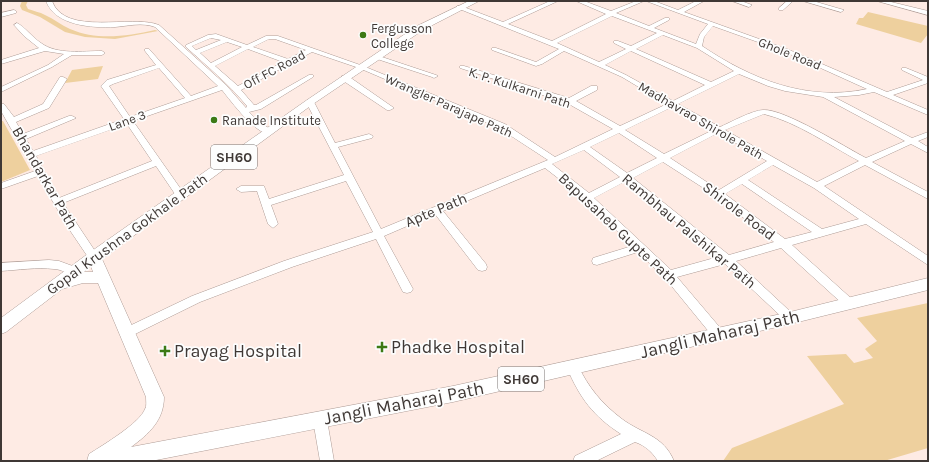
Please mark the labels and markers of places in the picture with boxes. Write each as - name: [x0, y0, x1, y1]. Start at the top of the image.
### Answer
- place label: Fergusson College: [371, 21, 432, 51]
- marker: Fergusson College: [358, 30, 368, 40]
- place label: Ranade Institute: [222, 113, 321, 128]
- marker: Ranade Institute: [209, 115, 219, 125]
- place label: Phadke Hospital: [391, 336, 525, 358]
- place label: Prayag Hospital: [174, 340, 302, 362]
- marker: Phadke Hospital: [376, 341, 388, 353]
- marker: Prayag Hospital: [159, 345, 171, 357]

